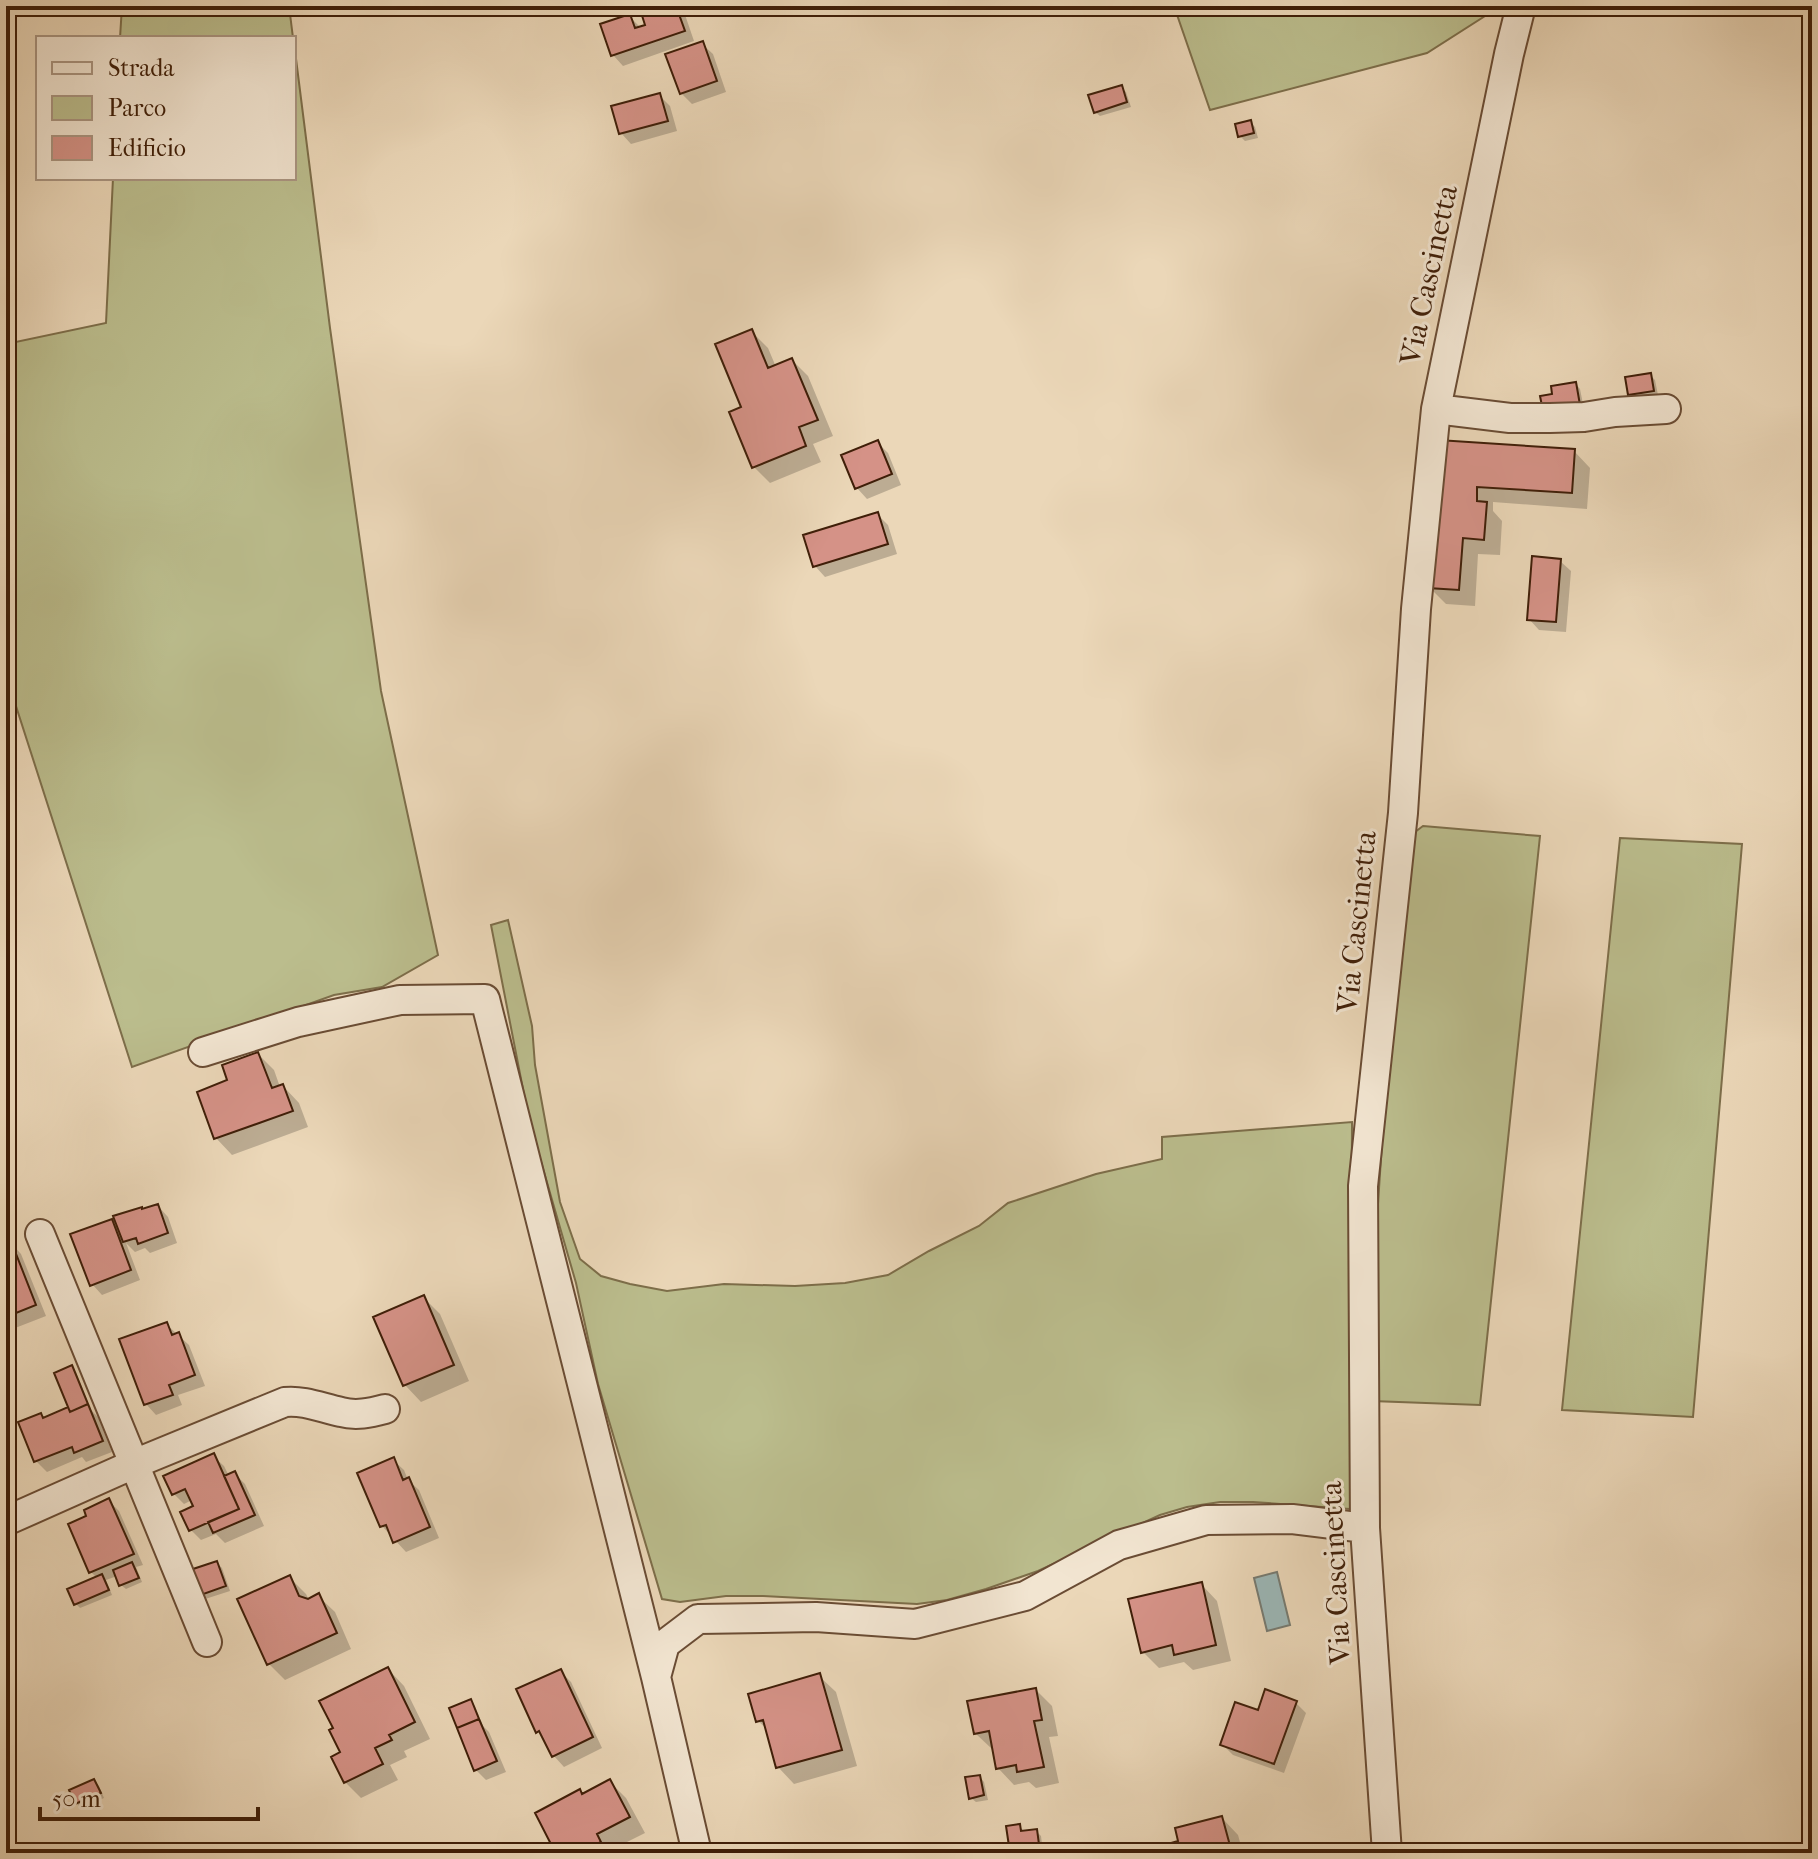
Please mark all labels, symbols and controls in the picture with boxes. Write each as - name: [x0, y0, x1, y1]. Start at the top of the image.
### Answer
- legend: [36, 36, 296, 180]
- text: Strada: [108, 54, 175, 82]
- text: Parco: [108, 94, 166, 122]
- text: Edificio: [108, 134, 186, 162]
- street label: Via Cascinetta: [1393, 181, 1465, 369]
- street label: Via Cascinetta: [1330, 828, 1384, 1016]
- street label: Via Cascinetta: [1314, 1479, 1358, 1666]
- scale bar: [40, 1771, 258, 1821]
- text: 50 m: [52, 1785, 101, 1813]

